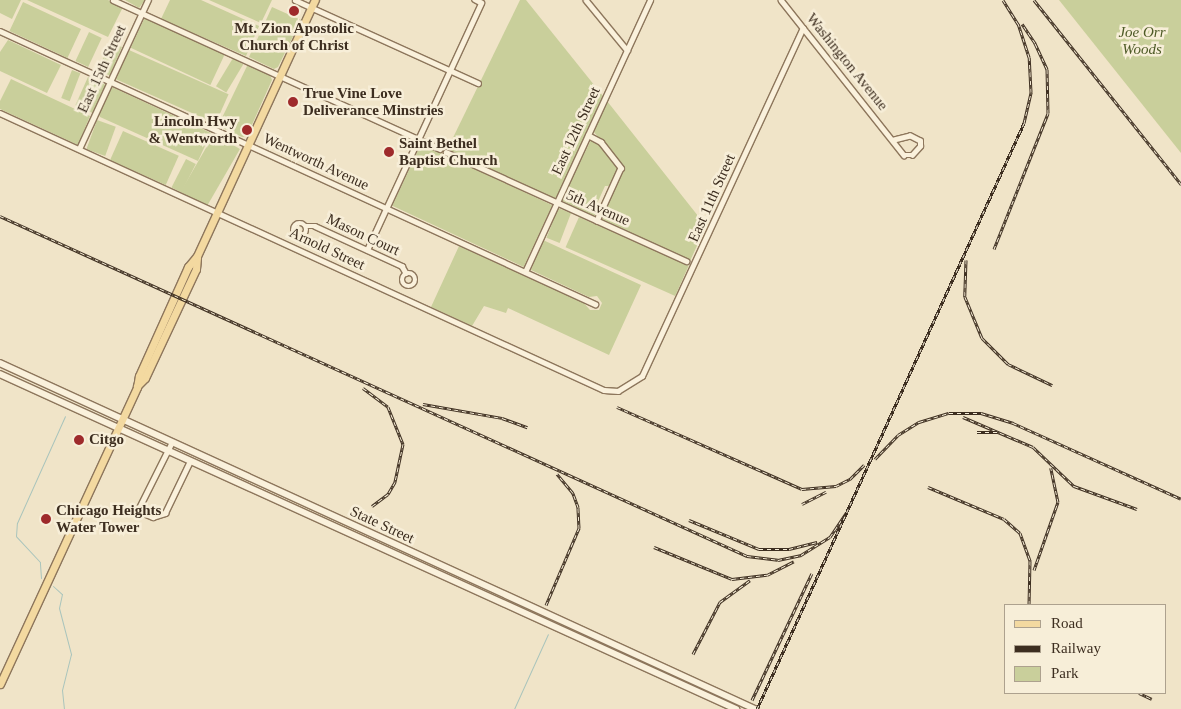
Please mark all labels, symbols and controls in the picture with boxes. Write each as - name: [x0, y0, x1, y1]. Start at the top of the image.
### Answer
- marker: Mt. Zion Apostolic Church of Christ: [288, 5, 300, 17]
- street label: Washington Avenue: [802, 9, 892, 115]
- place label: Mt. Zion Apostolic Church of Christ: [234, 19, 354, 54]
- street label: East 15th Street: [74, 22, 130, 116]
- park label: Joe Orr Woods: [1118, 23, 1166, 58]
- place label: True Vine Love Deliverance Minstries: [303, 84, 443, 119]
- street label: East 12th Street: [548, 84, 604, 178]
- marker: True Vine Love Deliverance Minstries: [287, 96, 299, 108]
- place label: Lincoln Hwy & Wentworth: [148, 112, 237, 147]
- marker: Lincoln Hwy & Wentworth: [241, 124, 253, 136]
- street label: Wentworth Avenue: [260, 129, 372, 195]
- place label: Saint Bethel Baptist Church: [399, 134, 497, 169]
- marker: Saint Bethel Baptist Church: [383, 146, 395, 158]
- street label: East 11th Street: [685, 151, 739, 245]
- street label: 5th Avenue: [563, 186, 633, 230]
- street label: Mason Court: [324, 210, 402, 260]
- street label: Arnold Street: [286, 224, 368, 274]
- place label: Citgo: [89, 431, 124, 449]
- marker: Citgo: [73, 434, 85, 446]
- place label: Chicago Heights Water Tower: [56, 501, 161, 536]
- street label: State Street: [347, 502, 417, 548]
- marker: Chicago Heights Water Tower: [40, 513, 52, 525]
- legend: [1004, 604, 1166, 694]
- text: Road: [1051, 615, 1083, 631]
- text: Railway: [1051, 640, 1101, 656]
- text: Park: [1051, 665, 1079, 681]

